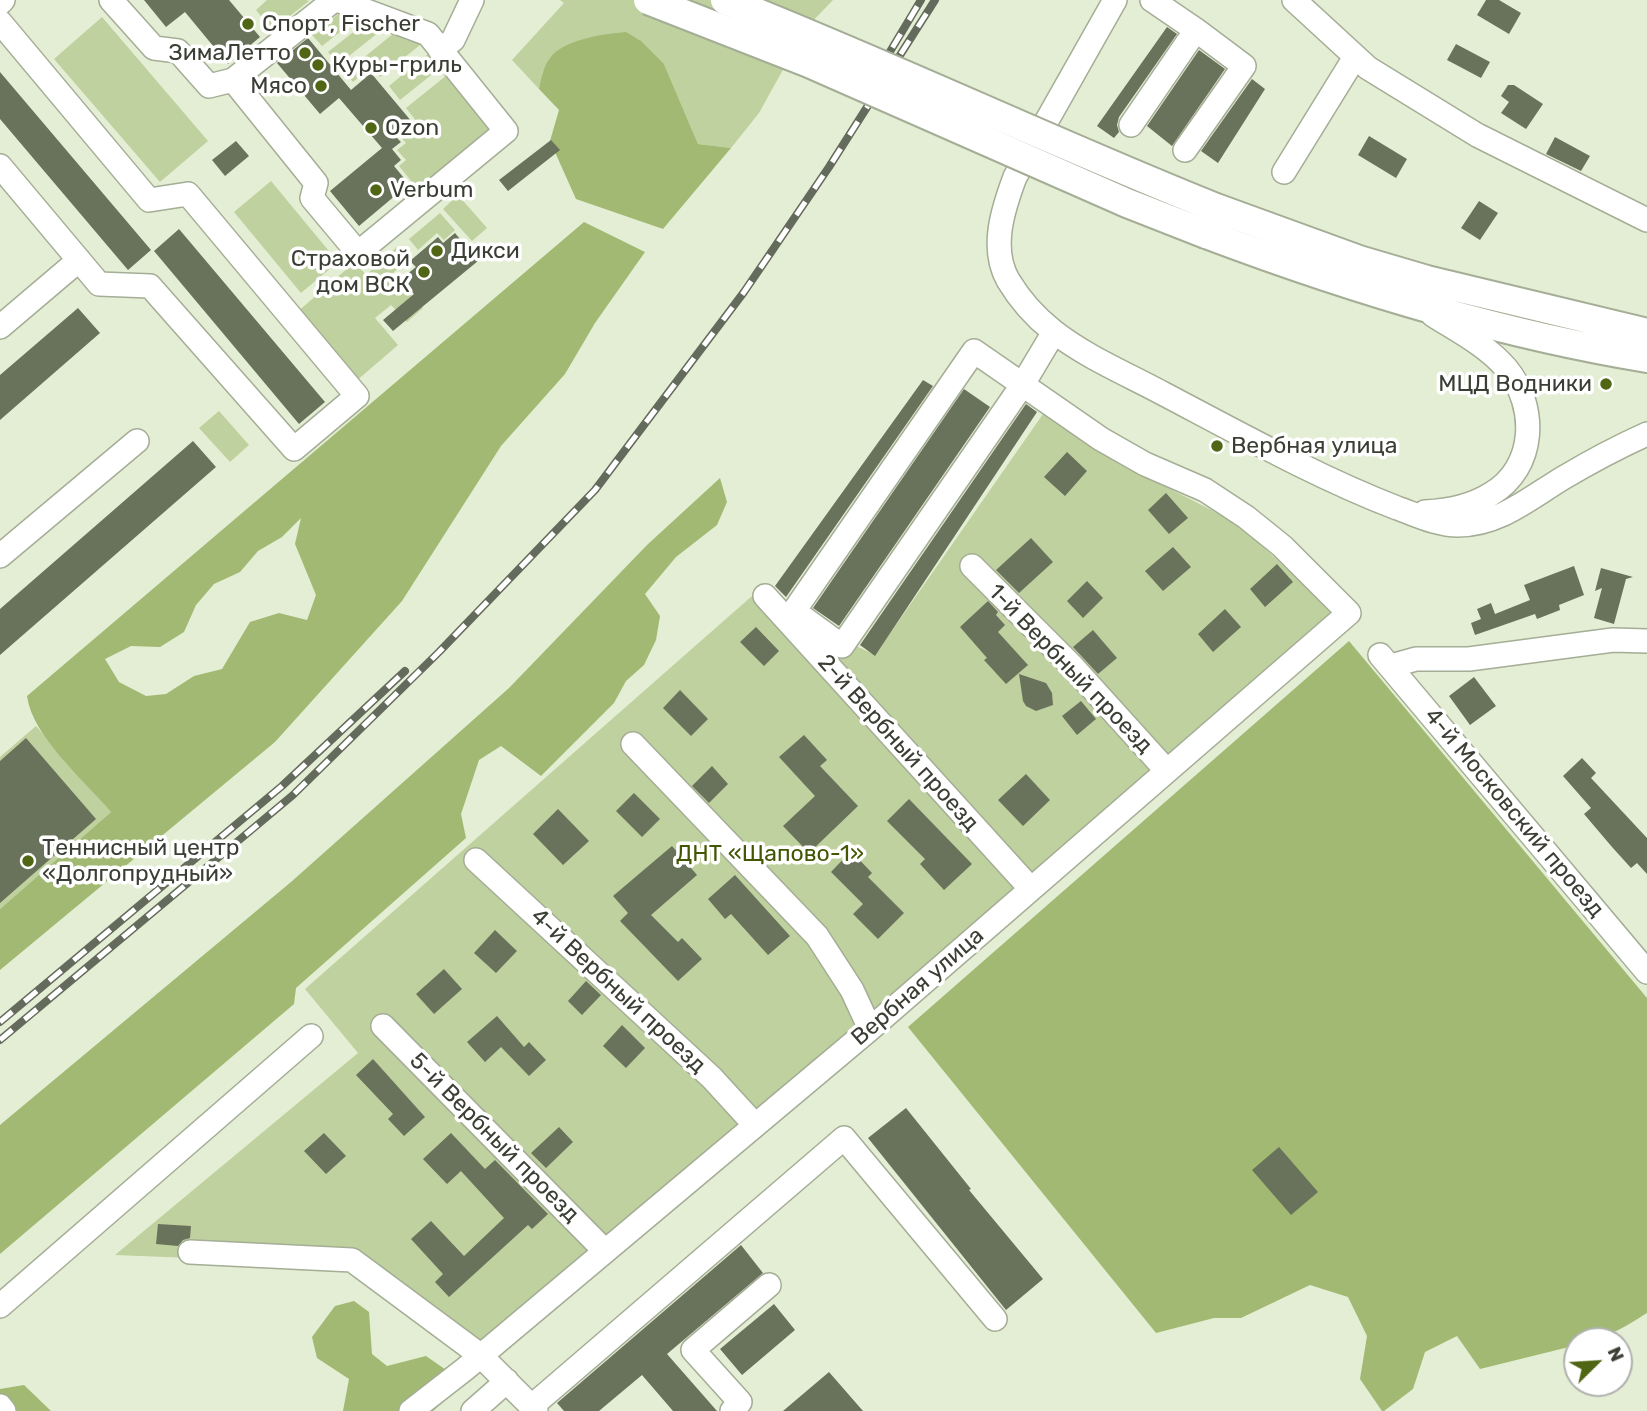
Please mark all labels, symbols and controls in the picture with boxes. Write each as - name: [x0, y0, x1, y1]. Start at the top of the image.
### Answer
- place label: Спорт, Fischer: [262, 10, 420, 38]
- marker: Спорт, Fischer: [240, 16, 256, 32]
- place label: ЗимаЛетто: [168, 39, 291, 67]
- marker: ЗимаЛетто: [297, 45, 313, 61]
- place label: Куры-гриль: [332, 51, 462, 79]
- marker: Куры-гриль: [310, 57, 326, 73]
- place label: Мясо: [250, 72, 307, 100]
- marker: Мясо: [313, 78, 329, 94]
- place label: Ozon: [385, 114, 439, 142]
- marker: Ozon: [363, 120, 379, 136]
- place label: Verbum: [390, 176, 473, 204]
- marker: Verbum: [368, 182, 384, 198]
- place label: Дикси: [451, 237, 520, 265]
- marker: Дикси: [429, 243, 445, 259]
- place label: Страховой дом ВСК: [291, 245, 410, 299]
- marker: Страховой дом ВСК: [416, 264, 432, 280]
- place label: МЦД Водники: [1438, 370, 1592, 398]
- marker: МЦД Водники: [1598, 376, 1614, 392]
- place label: Вербная улица: [1231, 432, 1397, 460]
- marker: Вербная улица: [1209, 438, 1225, 454]
- street label: 1-й Вербный проезд: [982, 579, 1158, 759]
- street label: 2-й Вербный проезд: [811, 649, 985, 837]
- street label: 4-й Московский проезд: [1418, 703, 1610, 923]
- place label: Теннисный центр «Долгопрудный»: [42, 834, 239, 888]
- park label: ДНТ «Щапово-1»: [676, 840, 864, 868]
- marker: Теннисный центр «Долгопрудный»: [20, 853, 36, 869]
- street label: 4-й Вербный проезд: [525, 903, 711, 1079]
- street label: Вербная улица: [846, 922, 990, 1052]
- street label: 5-й Вербный проезд: [403, 1047, 585, 1229]
- north arrow: [1563, 1327, 1633, 1397]
- text: N: [1603, 1343, 1629, 1365]

